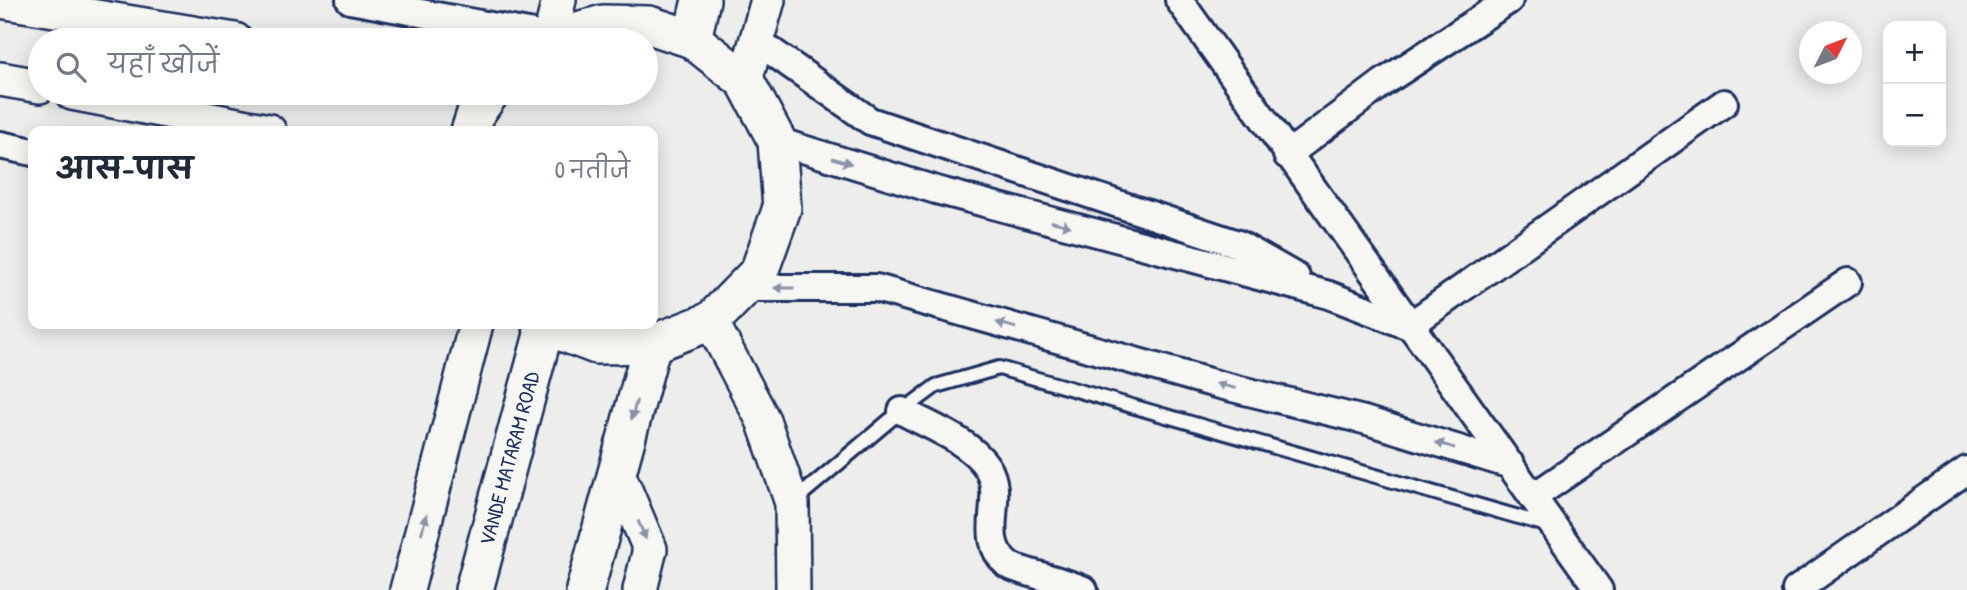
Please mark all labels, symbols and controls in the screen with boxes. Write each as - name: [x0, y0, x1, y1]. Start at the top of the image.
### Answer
- north arrow: [1799, 21, 1862, 84]
- map controls: [1883, 21, 1946, 147]
- button: +: [1883, 21, 1946, 84]
- search box: [28, 28, 658, 105]
- text: यहाँ खोजें: [108, 46, 219, 81]
- icon: search: [52, 48, 90, 86]
- button: −: [1883, 84, 1946, 147]
- text: आस-पास: [56, 148, 193, 188]
- text: 0 नतीजे: [555, 154, 630, 185]
- one-way arrow: [832, 157, 853, 167]
- one-way arrow: [1050, 219, 1072, 230]
- one-way arrow: [773, 282, 795, 294]
- one-way arrow: [995, 319, 1017, 330]
- street label: VANDE MATARAM ROAD: [472, 368, 546, 549]
- one-way arrow: [1214, 380, 1236, 391]
- one-way arrow: [628, 399, 639, 421]
- one-way arrow: [1434, 440, 1455, 450]
- one-way arrow: [419, 513, 430, 535]
- one-way arrow: [637, 519, 648, 540]

